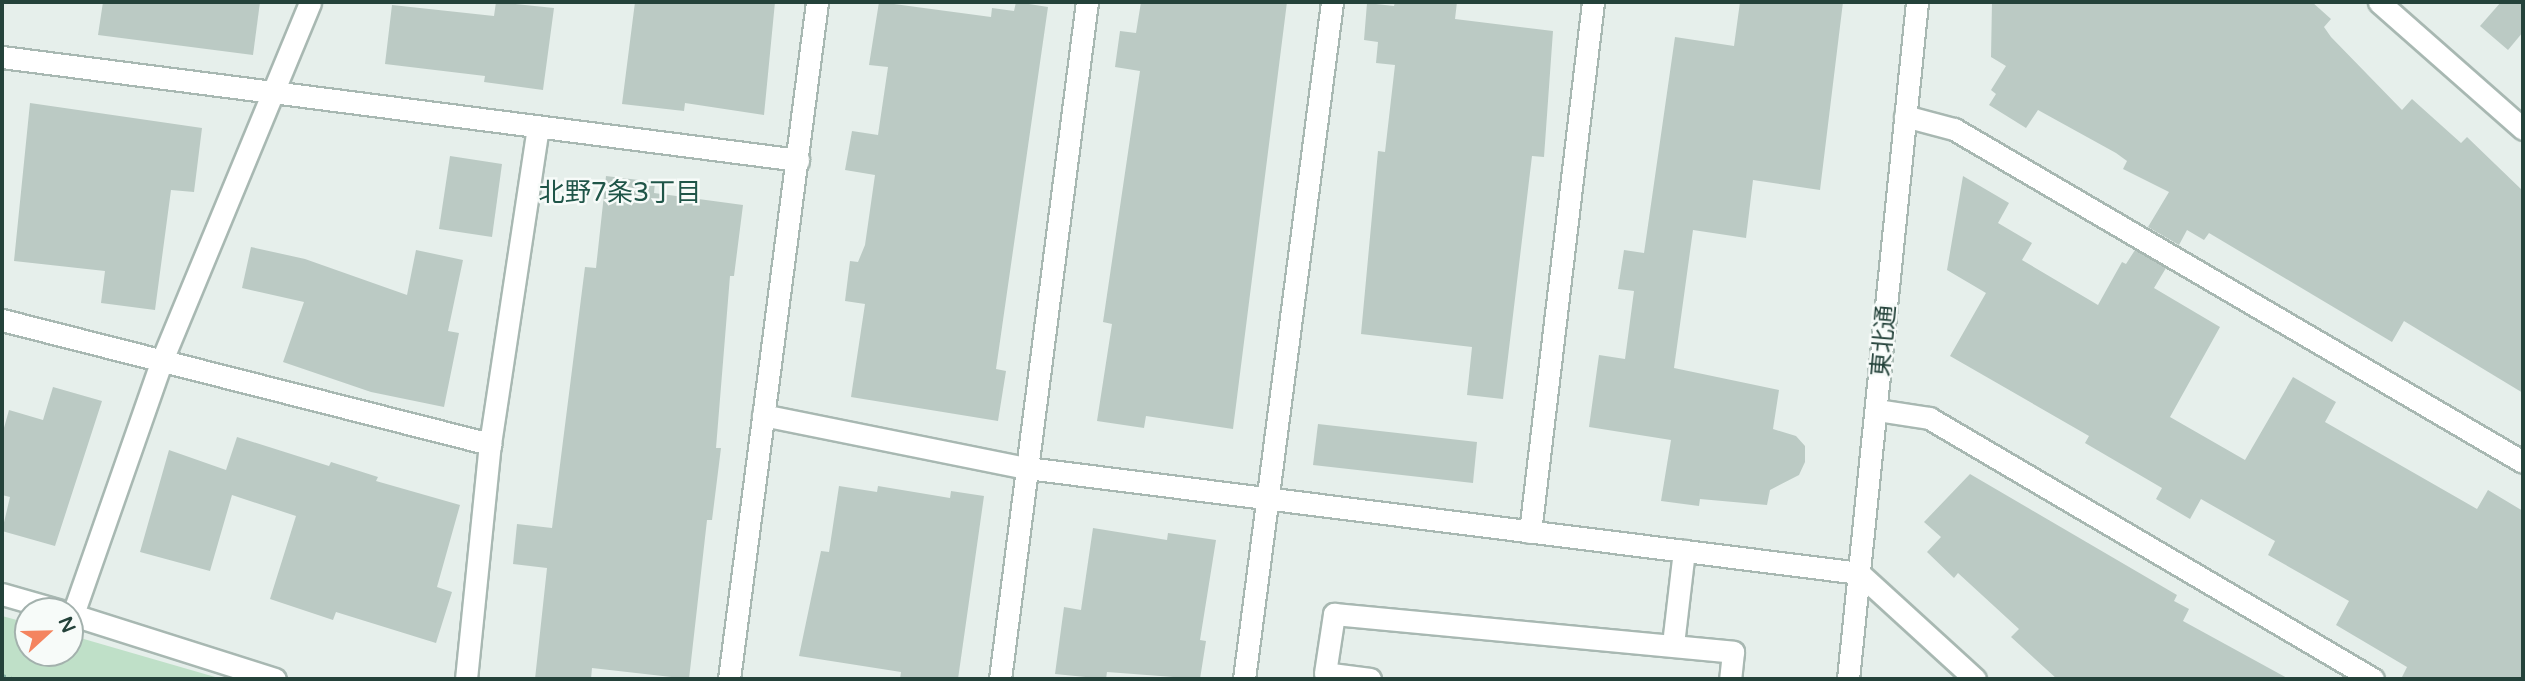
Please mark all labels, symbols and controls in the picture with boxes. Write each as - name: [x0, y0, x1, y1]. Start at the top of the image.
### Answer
- district label: 北野7条3丁目: [539, 177, 701, 209]
- street label: 東北通: [1867, 304, 1901, 378]
- north arrow: [14, 597, 84, 667]
- text: N: [54, 614, 80, 636]

